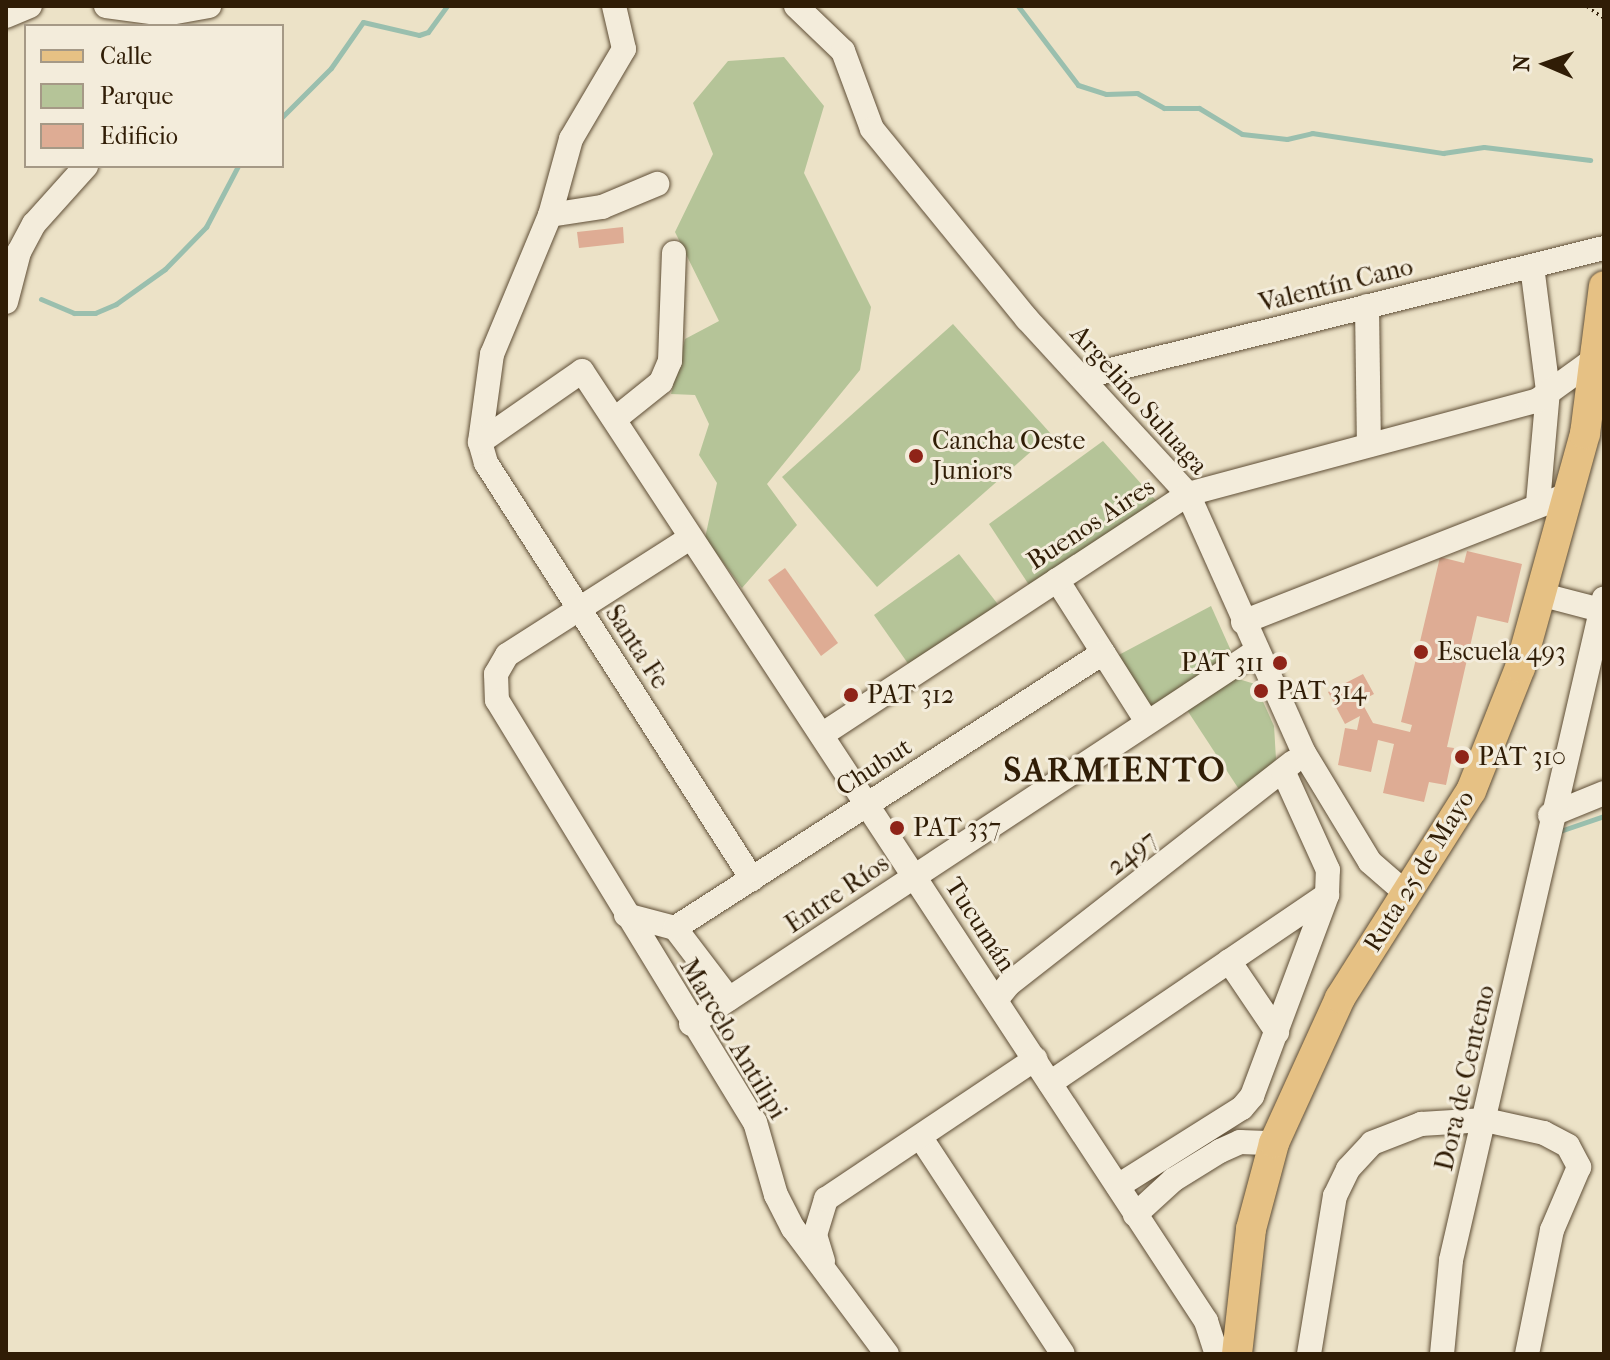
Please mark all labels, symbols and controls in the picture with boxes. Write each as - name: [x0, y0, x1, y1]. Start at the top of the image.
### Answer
- legend: [24, 24, 284, 168]
- north arrow: [1506, 24, 1586, 104]
- text: Calle: [100, 42, 152, 70]
- text: N: [1509, 54, 1535, 72]
- text: Parque: [100, 82, 173, 110]
- text: Edificio: [100, 122, 178, 150]
- street label: Valentín Cano: [1256, 251, 1416, 319]
- street label: Argelino Suluaga: [1064, 319, 1214, 481]
- place label: Cancha Oeste Juniors: [932, 425, 1085, 486]
- marker: Cancha Oeste Juniors: [907, 447, 925, 465]
- street label: Buenos Aires: [1021, 471, 1161, 577]
- street label: Santa Fe: [598, 599, 676, 695]
- place label: Escuela 493: [1437, 636, 1566, 668]
- marker: Escuela 493: [1412, 643, 1430, 661]
- place label: PAT 311: [1181, 647, 1264, 679]
- marker: PAT 311: [1271, 654, 1289, 672]
- place label: PAT 314: [1277, 675, 1366, 707]
- place label: PAT 312: [867, 679, 954, 711]
- marker: PAT 314: [1252, 682, 1270, 700]
- marker: PAT 312: [842, 686, 860, 704]
- street label: Chubut: [830, 731, 918, 803]
- place label: PAT 310: [1478, 741, 1566, 773]
- marker: PAT 310: [1453, 748, 1471, 766]
- district label: SARMIENTO: [1003, 751, 1227, 791]
- street label: Ruta 25 de Mayo: [1357, 784, 1481, 958]
- place label: PAT 337: [913, 812, 1001, 844]
- marker: PAT 337: [888, 819, 906, 837]
- street label: 2497: [1101, 824, 1163, 882]
- street label: Entre Ríos: [779, 848, 895, 940]
- street label: Tucumán: [938, 872, 1022, 978]
- street label: Marcelo Antilipi: [673, 953, 793, 1125]
- street label: Dora de Centeno: [1428, 982, 1502, 1174]

